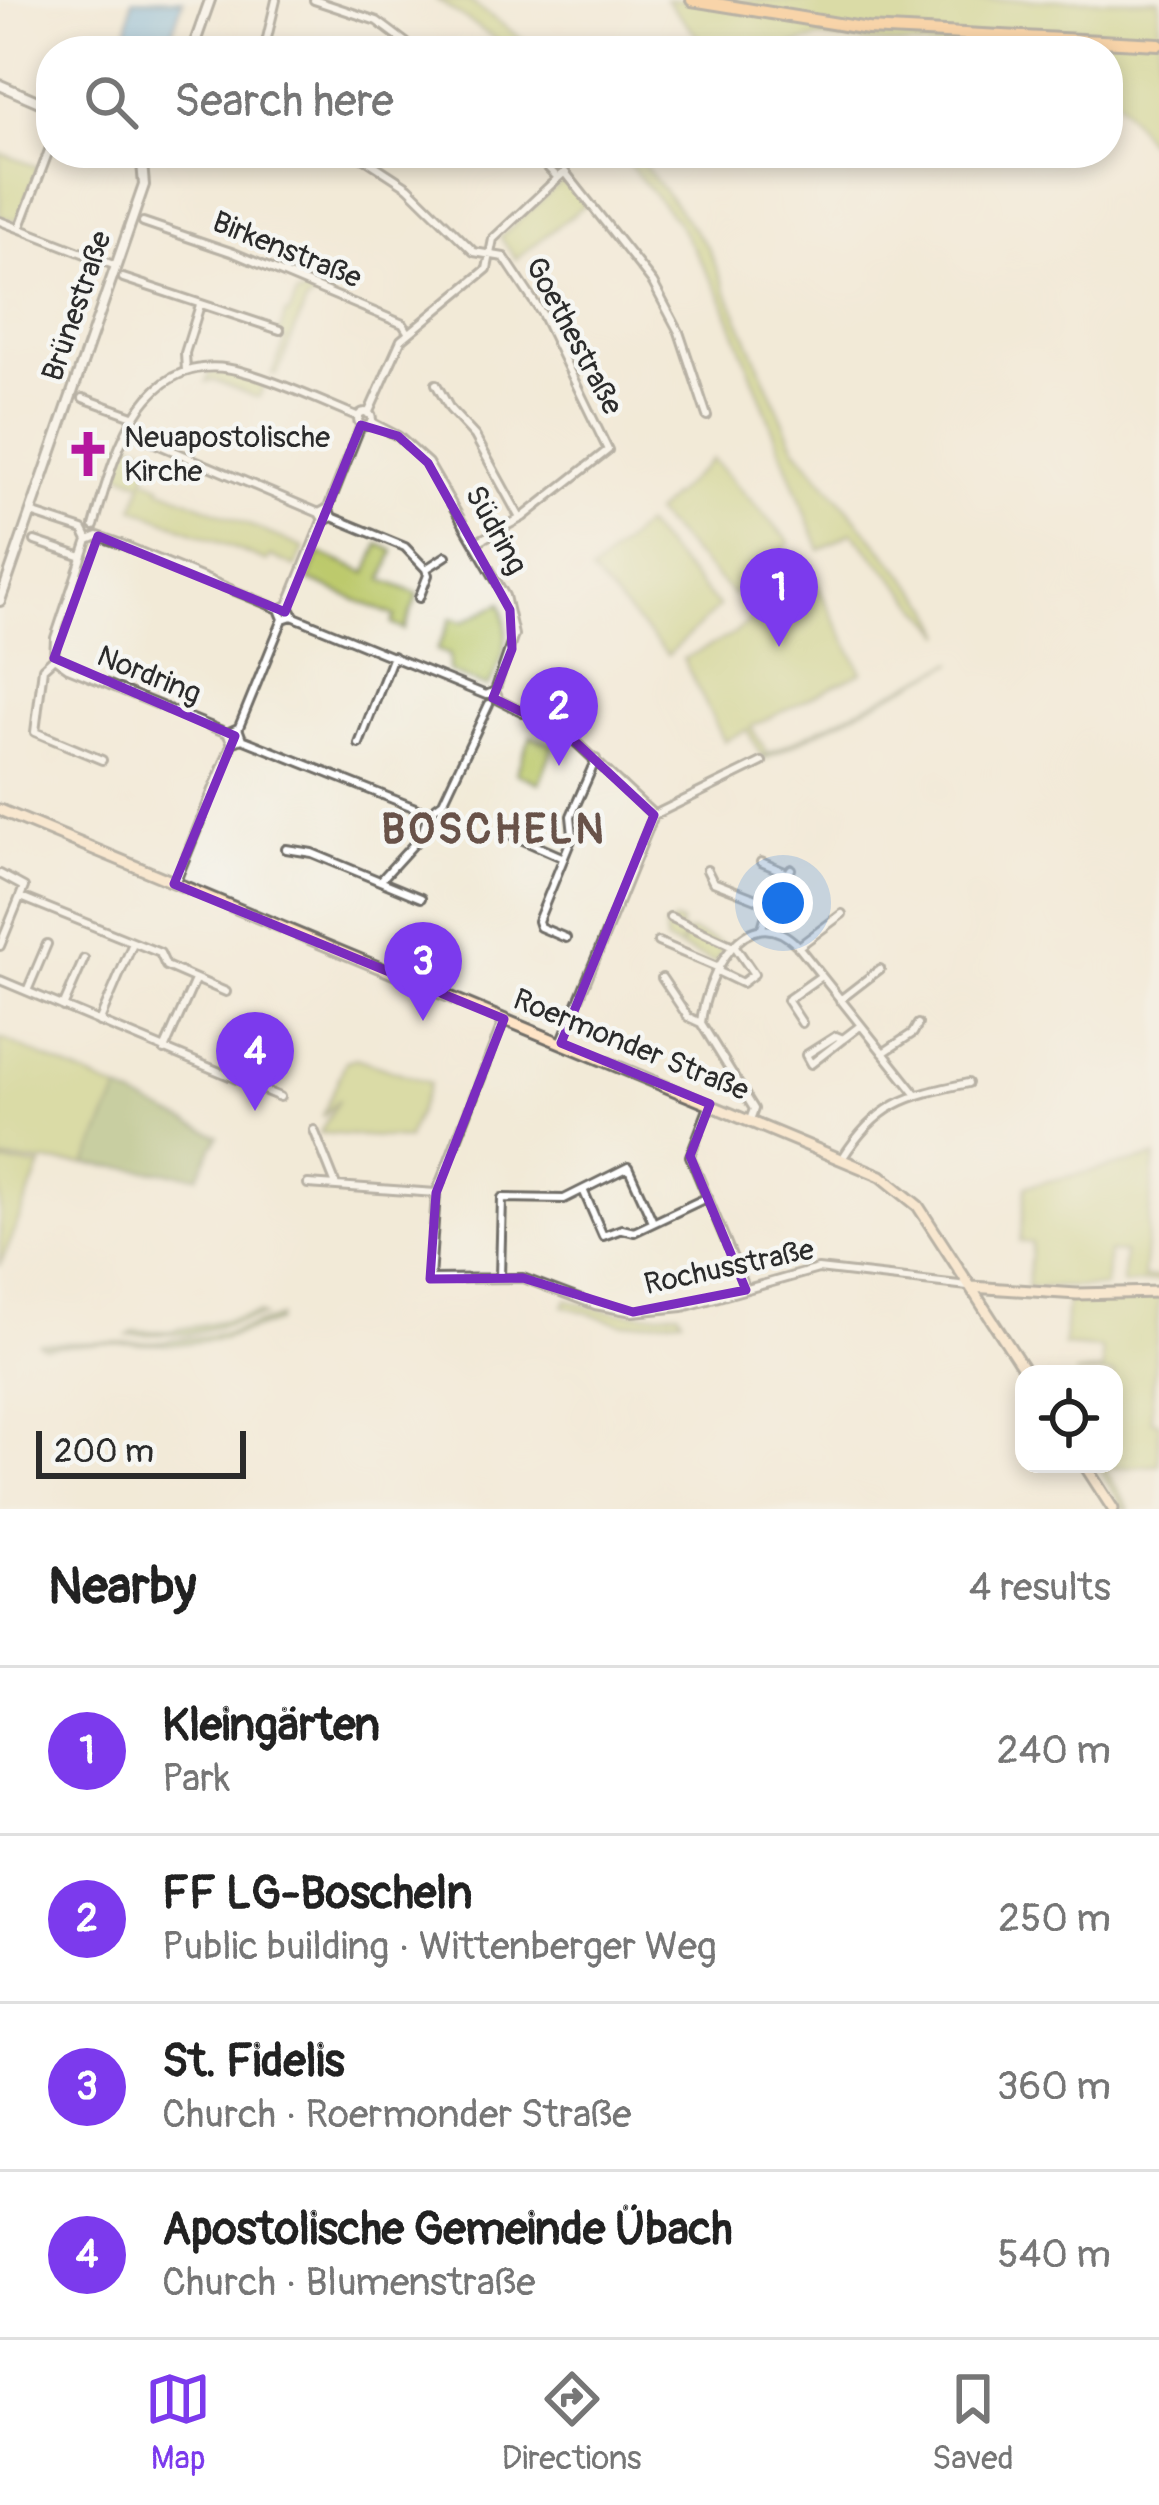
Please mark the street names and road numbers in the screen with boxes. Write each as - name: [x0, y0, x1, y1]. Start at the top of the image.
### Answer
- street label: Birkenstraße: [207, 203, 367, 297]
- street label: Brünestraße: [34, 226, 120, 386]
- street label: Goethestraße: [517, 251, 631, 421]
- street label: Südring: [457, 479, 535, 581]
- street label: Nordring: [92, 637, 206, 713]
- street label: Roermonder Straße: [508, 981, 754, 1109]
- street label: Rochusstraße: [641, 1231, 817, 1303]

